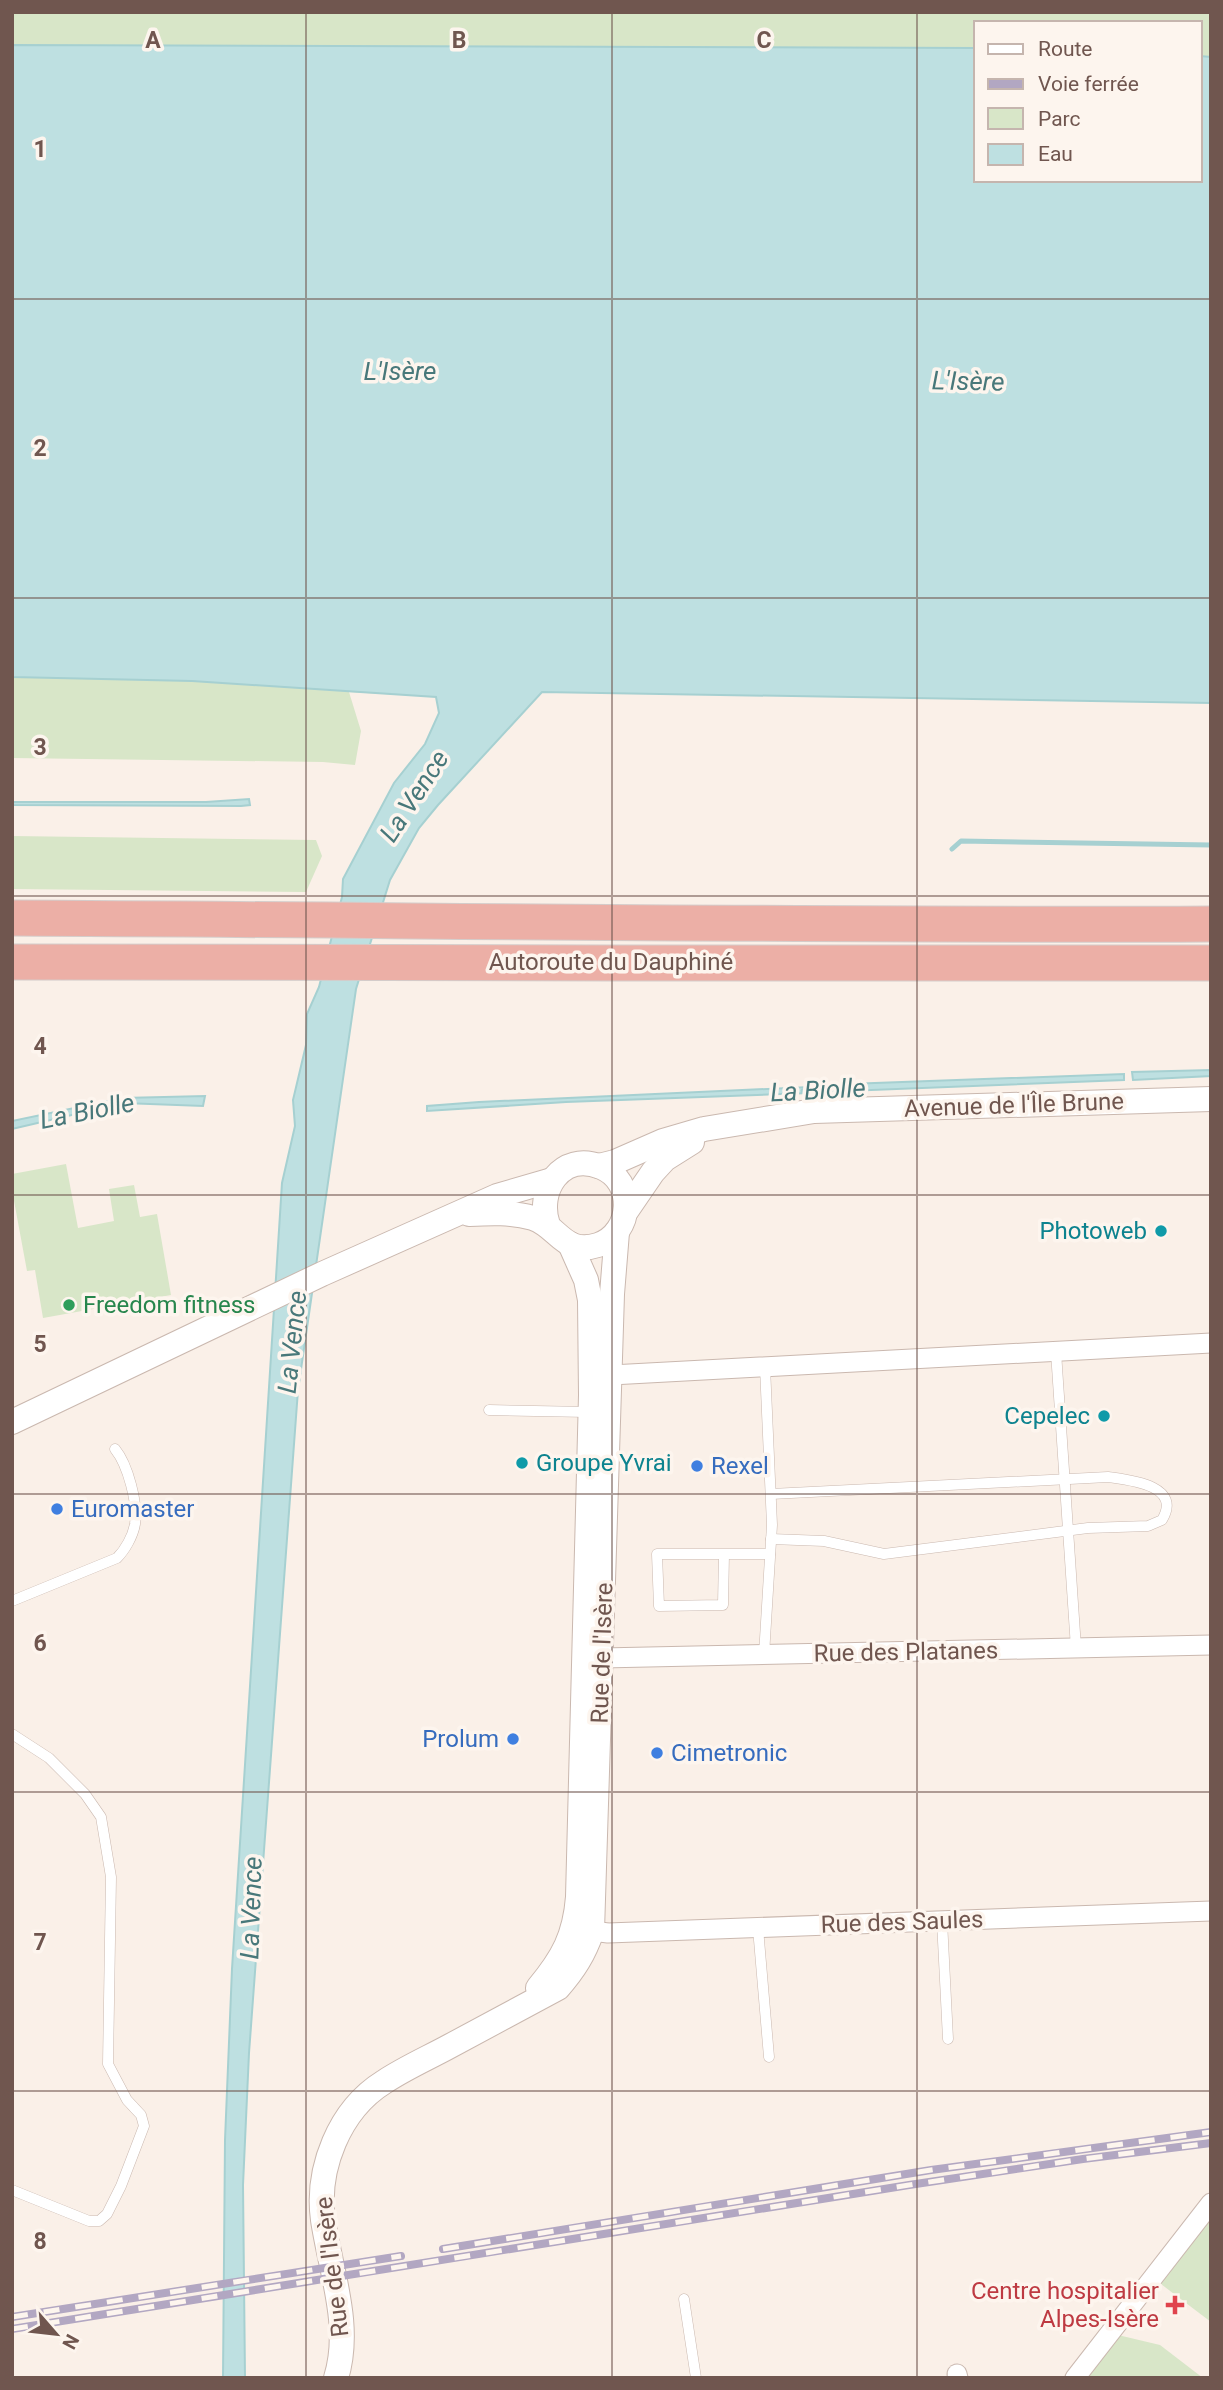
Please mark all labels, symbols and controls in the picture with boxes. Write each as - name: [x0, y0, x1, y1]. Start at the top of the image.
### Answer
- legend: [974, 21, 1202, 182]
- text: A: [145, 27, 161, 54]
- text: B: [452, 27, 466, 54]
- text: C: [756, 27, 772, 54]
- text: Route: [1038, 37, 1093, 61]
- text: Voie ferrée: [1038, 72, 1139, 96]
- text: Parc: [1038, 107, 1080, 131]
- text: 1: [33, 136, 47, 163]
- text: Eau: [1038, 142, 1073, 166]
- water label: L'Isère: [364, 356, 436, 386]
- water label: L'Isère: [931, 365, 1005, 397]
- text: 2: [33, 435, 47, 462]
- text: 3: [33, 734, 47, 761]
- water label: La Vence: [373, 745, 455, 847]
- street label: Autoroute du Dauphiné: [489, 948, 733, 976]
- text: 4: [33, 1033, 47, 1060]
- water label: La Biolle: [769, 1073, 867, 1107]
- water label: La Biolle: [37, 1087, 137, 1135]
- street label: Avenue de l'Île Brune: [904, 1087, 1124, 1123]
- place label: Photoweb: [1039, 1217, 1147, 1245]
- marker: Photoweb: [1153, 1223, 1169, 1239]
- water label: La Vence: [272, 1289, 312, 1395]
- place label: Freedom fitness: [83, 1291, 255, 1319]
- marker: Freedom fitness: [61, 1297, 77, 1313]
- text: 5: [33, 1331, 47, 1358]
- place label: Cepelec: [1004, 1402, 1090, 1430]
- marker: Cepelec: [1096, 1408, 1112, 1424]
- place label: Groupe Yvrai: [536, 1449, 672, 1477]
- place label: Rexel: [711, 1452, 769, 1480]
- marker: Groupe Yvrai: [514, 1455, 530, 1471]
- marker: Rexel: [689, 1458, 705, 1474]
- place label: Euromaster: [71, 1495, 194, 1523]
- marker: Euromaster: [49, 1501, 65, 1517]
- street label: Rue de l'Isère: [586, 1582, 618, 1724]
- text: 6: [33, 1630, 47, 1657]
- street label: Rue des Platanes: [813, 1636, 999, 1668]
- place label: Prolum: [422, 1725, 499, 1753]
- marker: Prolum: [505, 1731, 521, 1747]
- place label: Cimetronic: [671, 1739, 787, 1767]
- marker: Cimetronic: [649, 1745, 665, 1761]
- water label: La Vence: [234, 1856, 268, 1960]
- street label: Rue des Saules: [820, 1905, 984, 1939]
- text: 7: [33, 1929, 47, 1956]
- street label: Rue de l'Isère: [309, 2195, 355, 2339]
- text: 8: [33, 2228, 47, 2255]
- place label: Centre hospitalier Alpes-Isère: [971, 2277, 1159, 2333]
- marker: Centre hospitalier Alpes-Isère: [1165, 2295, 1185, 2315]
- north arrow: [21, 2299, 91, 2369]
- text: N: [57, 2330, 84, 2353]

